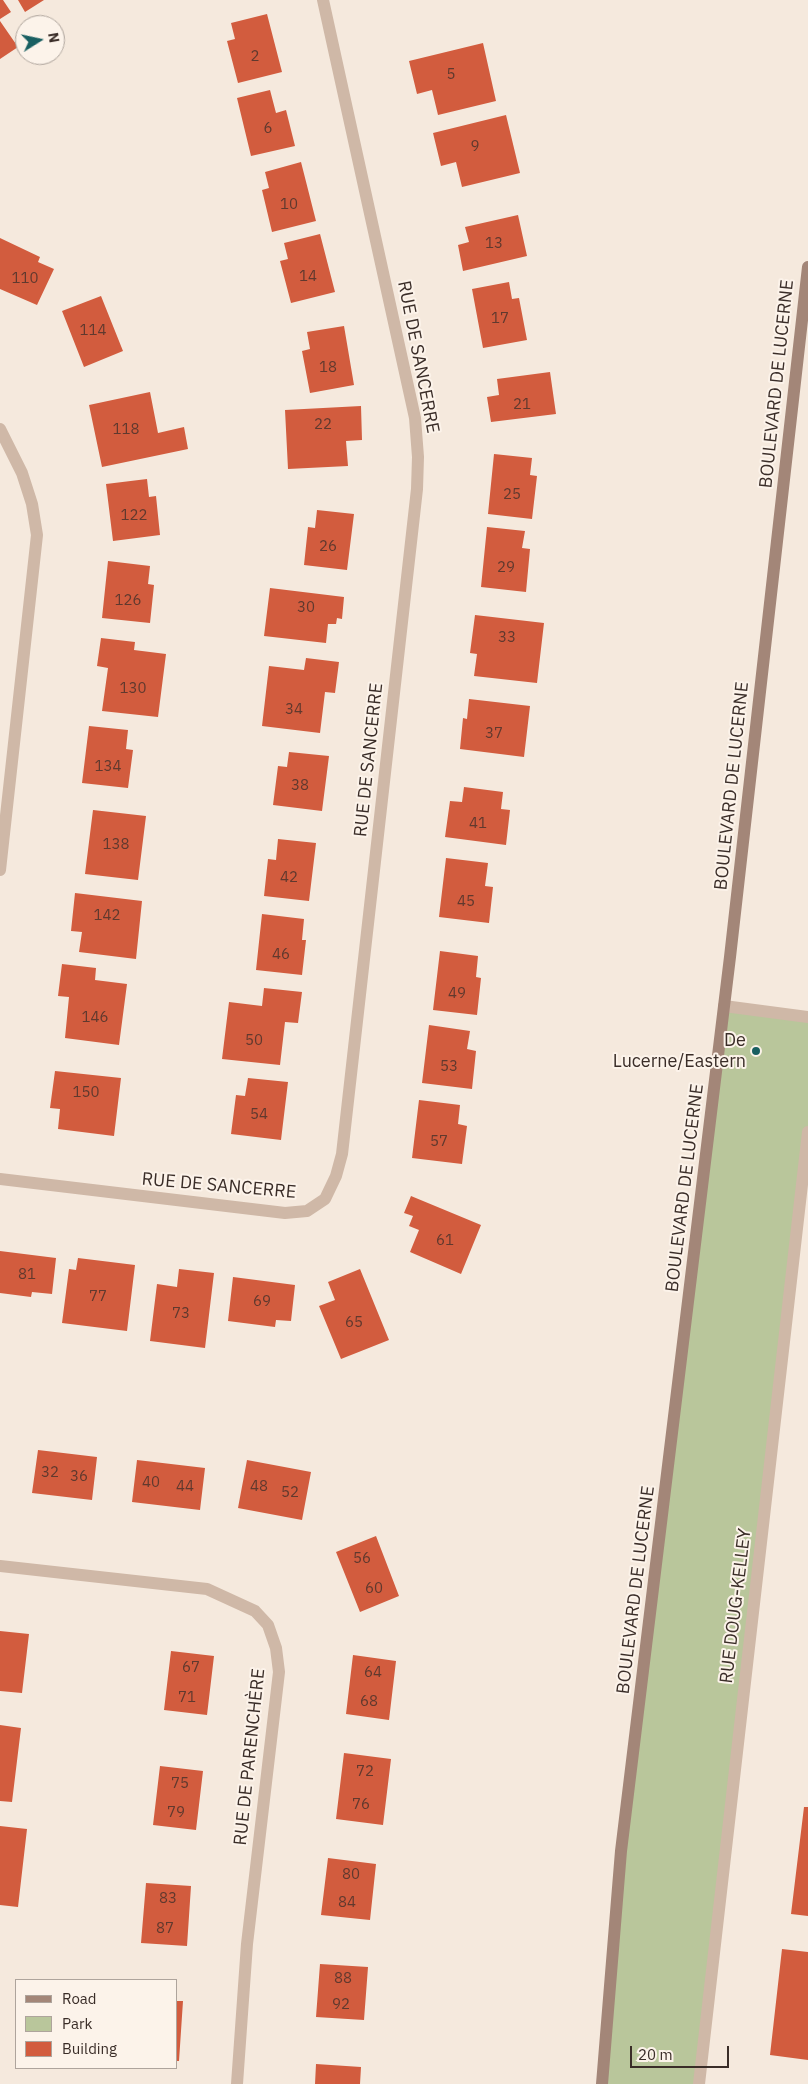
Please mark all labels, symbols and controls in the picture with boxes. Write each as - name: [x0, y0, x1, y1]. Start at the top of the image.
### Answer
- north arrow: [15, 15, 65, 65]
- text: N: [44, 31, 64, 44]
- house number: 2: [251, 48, 259, 66]
- house number: 5: [447, 66, 455, 84]
- house number: 6: [264, 120, 272, 138]
- house number: 9: [471, 138, 479, 156]
- house number: 10: [280, 196, 298, 214]
- house number: 13: [485, 235, 503, 253]
- house number: 14: [299, 268, 317, 286]
- house number: 110: [12, 270, 38, 288]
- street label: RUE DE SANCERRE: [393, 279, 443, 435]
- street label: BOULEVARD DE LUCERNE: [755, 279, 799, 489]
- house number: 17: [491, 310, 509, 328]
- house number: 114: [80, 322, 106, 340]
- house number: 18: [319, 359, 337, 377]
- house number: 21: [513, 396, 531, 414]
- house number: 22: [314, 416, 332, 434]
- house number: 118: [113, 421, 139, 439]
- house number: 25: [503, 486, 521, 504]
- house number: 122: [121, 507, 147, 525]
- house number: 26: [319, 538, 337, 556]
- house number: 29: [497, 559, 515, 577]
- house number: 126: [115, 592, 141, 610]
- house number: 30: [297, 599, 315, 617]
- house number: 33: [498, 629, 516, 647]
- house number: 130: [120, 680, 146, 698]
- street label: BOULEVARD DE LUCERNE: [710, 681, 754, 891]
- street label: RUE DE SANCERRE: [350, 682, 388, 838]
- house number: 34: [285, 701, 303, 719]
- house number: 37: [485, 725, 503, 743]
- house number: 134: [95, 758, 121, 776]
- house number: 38: [291, 777, 309, 795]
- house number: 41: [469, 815, 487, 833]
- house number: 138: [103, 836, 129, 854]
- house number: 42: [280, 869, 298, 887]
- house number: 45: [457, 893, 475, 911]
- house number: 142: [94, 907, 120, 925]
- house number: 46: [272, 946, 290, 964]
- house number: 49: [448, 985, 466, 1003]
- house number: 146: [82, 1009, 108, 1027]
- place label: De Lucerne/Eastern: [613, 1030, 746, 1072]
- house number: 50: [245, 1032, 263, 1050]
- marker: De Lucerne/Eastern: [750, 1045, 762, 1057]
- house number: 53: [440, 1058, 458, 1076]
- street label: BOULEVARD DE LUCERNE: [662, 1083, 708, 1293]
- house number: 150: [73, 1084, 99, 1102]
- house number: 54: [250, 1106, 268, 1124]
- house number: 57: [430, 1133, 448, 1151]
- street label: RUE DE SANCERRE: [141, 1168, 297, 1204]
- house number: 61: [436, 1232, 454, 1250]
- house number: 81: [18, 1266, 36, 1284]
- house number: 77: [89, 1288, 107, 1306]
- house number: 69: [253, 1293, 271, 1311]
- house number: 73: [172, 1305, 190, 1323]
- house number: 65: [345, 1314, 363, 1332]
- house number: 32: [41, 1464, 59, 1482]
- house number: 36: [70, 1468, 88, 1486]
- house number: 40: [142, 1474, 160, 1492]
- house number: 44: [176, 1478, 194, 1496]
- house number: 48: [250, 1478, 268, 1496]
- house number: 52: [281, 1484, 299, 1502]
- street label: BOULEVARD DE LUCERNE: [613, 1485, 659, 1695]
- street label: RUE DOUG-KELLEY: [716, 1527, 756, 1685]
- house number: 56: [353, 1550, 371, 1568]
- house number: 60: [365, 1580, 383, 1598]
- house number: 67: [182, 1659, 200, 1677]
- house number: 64: [364, 1664, 382, 1682]
- street label: RUE DE PARENCHÈRE: [230, 1667, 270, 1847]
- house number: 71: [178, 1689, 196, 1707]
- house number: 68: [360, 1693, 378, 1711]
- house number: 72: [356, 1763, 374, 1781]
- house number: 75: [171, 1775, 189, 1793]
- house number: 76: [352, 1796, 370, 1814]
- house number: 79: [167, 1804, 185, 1822]
- house number: 80: [342, 1866, 360, 1884]
- house number: 83: [159, 1890, 177, 1908]
- house number: 84: [338, 1894, 356, 1912]
- house number: 87: [156, 1920, 174, 1938]
- house number: 88: [334, 1970, 352, 1988]
- legend: [15, 1979, 178, 2069]
- text: Road: [62, 1989, 97, 2008]
- house number: 92: [332, 1996, 350, 2014]
- text: Park: [62, 2014, 92, 2033]
- scale bar: [633, 2036, 732, 2068]
- text: Building: [62, 2039, 117, 2058]
- text: 20 m: [638, 2045, 673, 2064]

